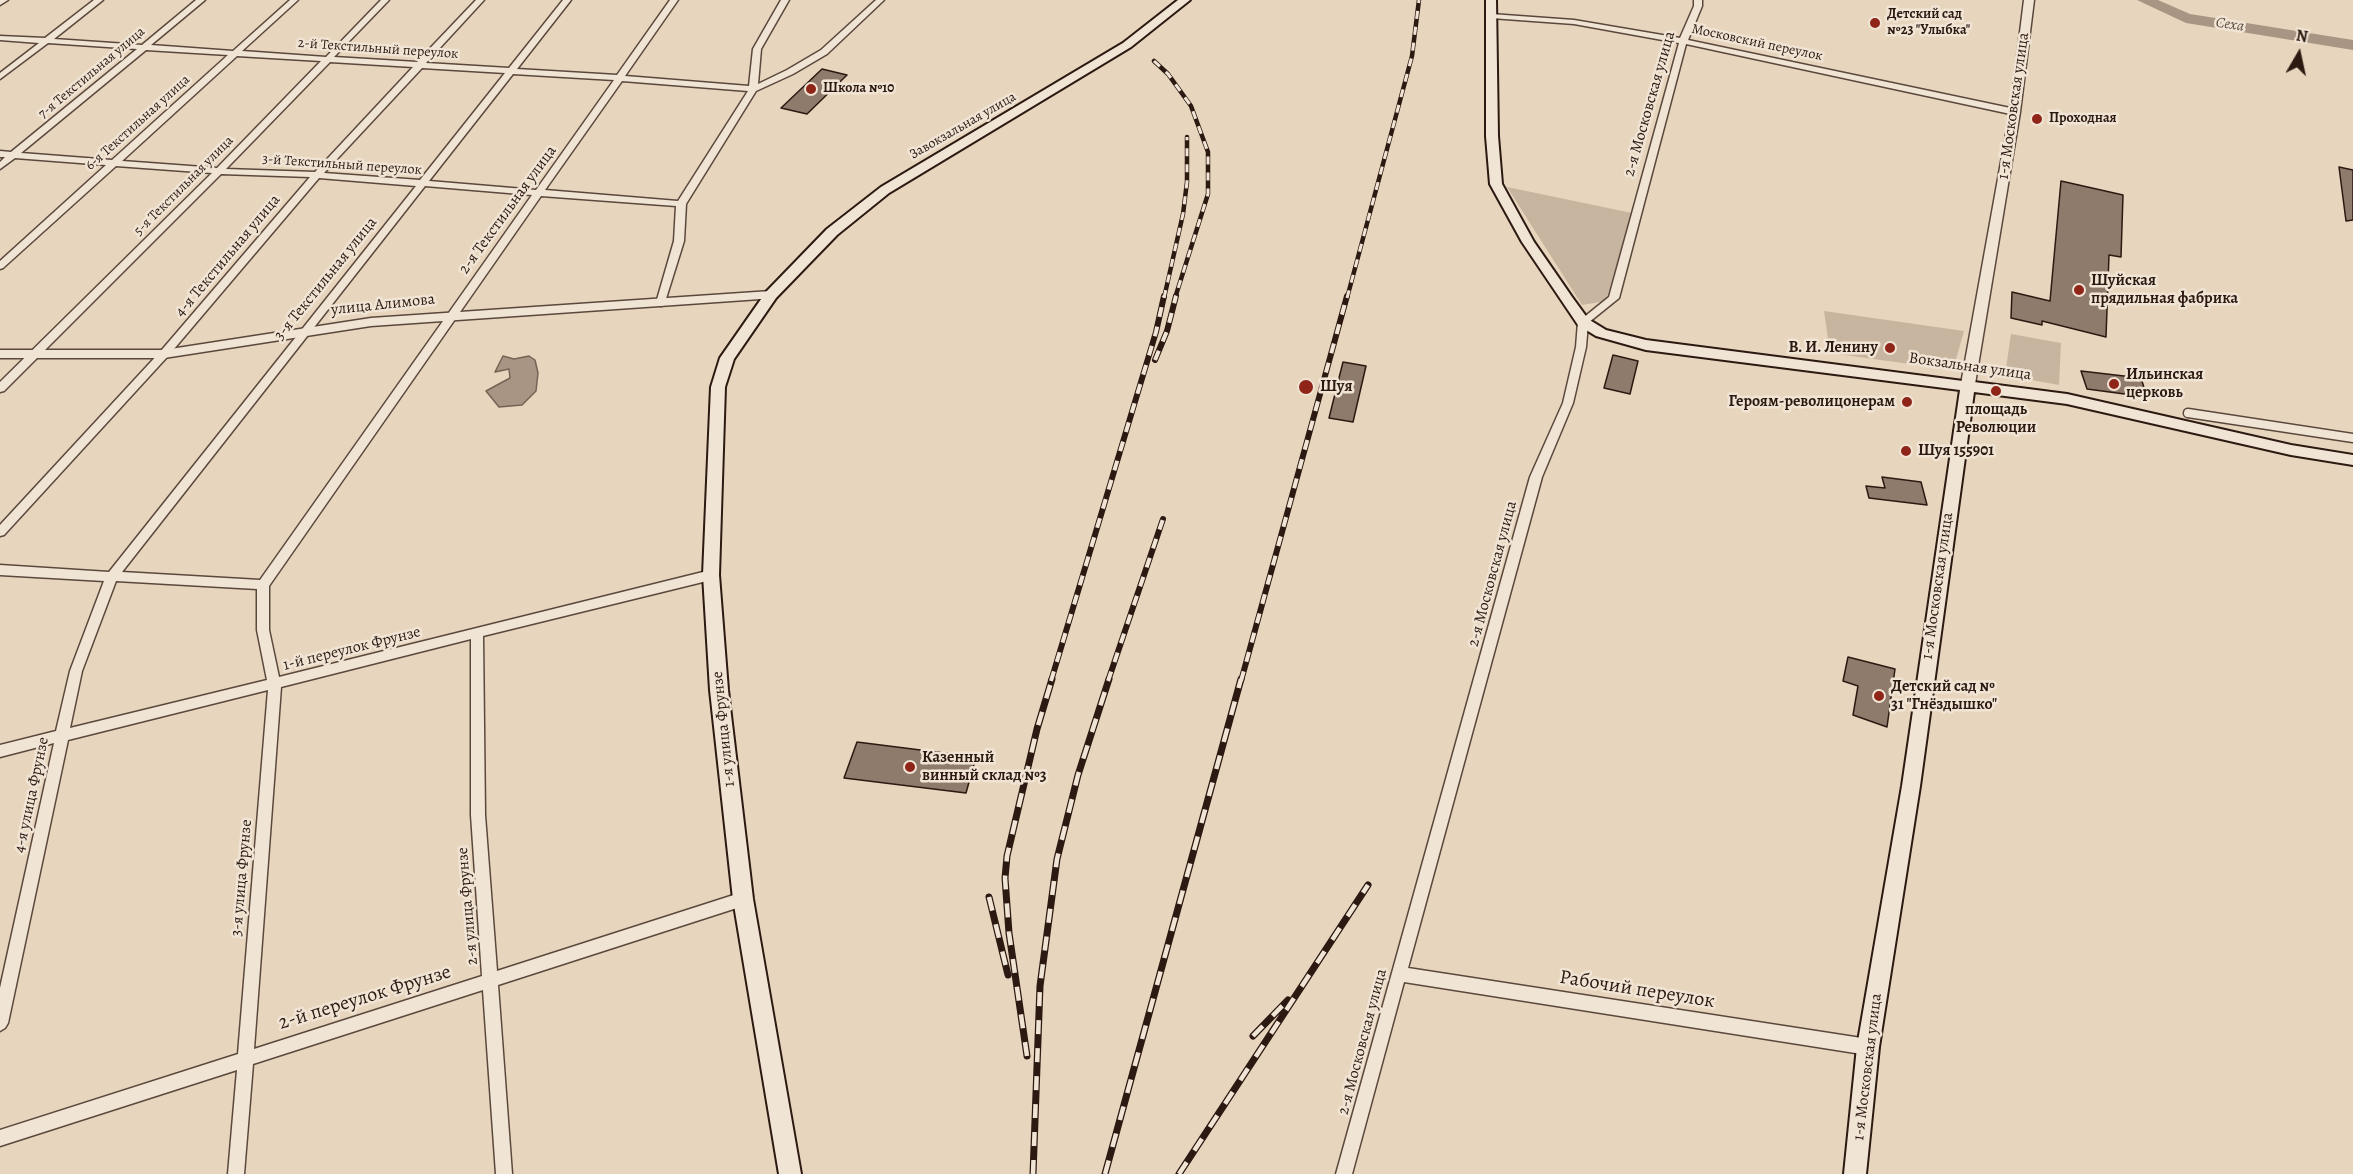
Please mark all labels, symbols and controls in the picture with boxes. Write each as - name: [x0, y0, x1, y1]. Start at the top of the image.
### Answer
- place label: Детский сад №23 "Улыбка": [1887, 7, 1970, 40]
- water label: Сеха: [2215, 14, 2245, 36]
- marker: Детский сад №23 "Улыбка": [1868, 16, 1882, 30]
- street label: Московский переулок: [1690, 21, 1824, 65]
- street label: 7-я Текстильная улица: [35, 23, 149, 123]
- north arrow: [2269, 24, 2329, 84]
- text: N: [2294, 24, 2309, 48]
- street label: 2-я Московская улица: [1620, 29, 1680, 179]
- street label: 1-я Московская улица: [1994, 31, 2034, 181]
- street label: 2-й Текстильный переулок: [297, 35, 459, 63]
- street label: 6-я Текстильная улица: [82, 72, 194, 174]
- place label: Школа №10: [823, 81, 894, 97]
- marker: Школа №10: [804, 82, 818, 96]
- street label: Завокзальная улица: [907, 89, 1019, 163]
- place label: Проходная: [2049, 111, 2117, 127]
- marker: Проходная: [2030, 112, 2044, 126]
- street label: 5-я Текстильная улица: [131, 133, 237, 239]
- street label: 2-я Текстильная улица: [455, 142, 561, 278]
- street label: 3-й Текстильный переулок: [262, 151, 422, 179]
- street label: 4-я Текстильная улица: [171, 191, 285, 321]
- street label: 3-я Текстильная улица: [270, 213, 382, 345]
- place label: Шуйская прядильная фабрика: [2091, 271, 2238, 309]
- marker: Шуйская прядильная фабрика: [2072, 283, 2086, 297]
- street label: улица Алимова: [330, 290, 436, 320]
- place label: В. И. Ленину: [1788, 338, 1878, 358]
- marker: В. И. Ленину: [1883, 341, 1897, 355]
- street label: Вокзальная улица: [1908, 349, 2032, 385]
- place label: Ильинская церковь: [2126, 365, 2203, 403]
- place label: Шуя: [1320, 377, 1353, 397]
- marker: Ильинская церковь: [2107, 377, 2121, 391]
- marker: Шуя: [1297, 378, 1315, 396]
- marker: площадь Революции: [1989, 384, 2003, 398]
- place label: Героям-револицонерам: [1729, 392, 1895, 412]
- marker: Героям-револицонерам: [1900, 395, 1914, 409]
- place label: площадь Революции: [1956, 400, 2036, 438]
- place label: Шуя 155901: [1918, 441, 1994, 461]
- marker: Шуя 155901: [1899, 444, 1913, 458]
- street label: 2-я Московская улица: [1464, 499, 1522, 649]
- street label: 1-я Московская улица: [1918, 511, 1958, 661]
- street label: 1-й переулок Фрунзе: [281, 623, 423, 675]
- street label: 1-я улица Фрунзе: [708, 670, 740, 788]
- place label: Детский сад № 31 "Гнёздышко": [1891, 677, 1997, 715]
- marker: Детский сад № 31 "Гнёздышко": [1872, 689, 1886, 703]
- street label: 4-я улица Фрунзе: [10, 735, 54, 855]
- place label: Казенный винный склад №3: [922, 748, 1047, 786]
- marker: Казенный винный склад №3: [903, 760, 917, 774]
- street label: 3-я улица Фрунзе: [227, 819, 257, 937]
- street label: 2-я улица Фрунзе: [453, 846, 483, 966]
- street label: 2-й переулок Фрунзе: [276, 960, 454, 1036]
- street label: Рабочий переулок: [1558, 966, 1716, 1014]
- street label: 2-я Московская улица: [1334, 967, 1392, 1117]
- street label: 1-я Московская улица: [1849, 992, 1887, 1142]

